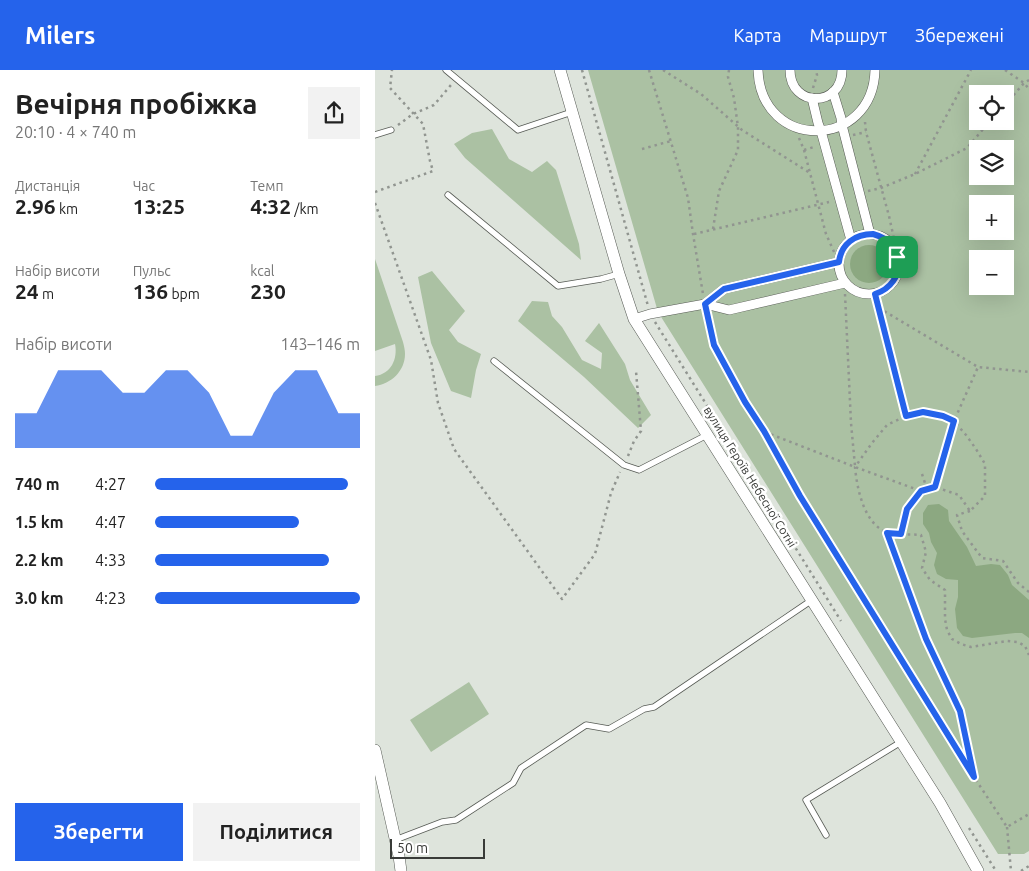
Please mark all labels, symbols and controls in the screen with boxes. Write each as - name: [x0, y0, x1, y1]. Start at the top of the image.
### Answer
- text: Milers: [25, 22, 95, 49]
- text: Карта: [733, 25, 781, 45]
- text: Маршрут: [809, 25, 887, 45]
- text: Збережені: [915, 25, 1004, 45]
- map controls: [969, 85, 1014, 295]
- button: locate: [969, 85, 1014, 130]
- button: share: [308, 87, 360, 139]
- text: Вечірня пробіжка: [15, 88, 258, 119]
- text: 20:10 · 4 × 740 m: [15, 123, 136, 141]
- button: layers: [969, 140, 1014, 185]
- text: Дистанція: [15, 178, 80, 194]
- text: Час: [133, 178, 155, 194]
- text: Темп: [250, 178, 283, 194]
- text: 2.96: [15, 194, 56, 218]
- text: 13:25: [133, 194, 185, 218]
- text: 4:32: [250, 194, 291, 218]
- button: +: [969, 195, 1014, 240]
- text: km: [56, 201, 78, 217]
- text: /km: [291, 201, 319, 217]
- pin: [876, 236, 918, 278]
- icon: arrive: [883, 243, 911, 271]
- button: −: [969, 250, 1014, 295]
- text: Набір висоти: [15, 263, 100, 279]
- text: Пульс: [133, 263, 171, 279]
- text: kcal: [250, 263, 275, 279]
- text: 24: [15, 279, 39, 303]
- text: 136: [133, 279, 168, 303]
- text: 230: [250, 279, 286, 303]
- text: m: [39, 286, 54, 302]
- text: bpm: [168, 286, 200, 302]
- text: Набір висоти: [15, 335, 112, 353]
- text: 143–146 m: [280, 335, 360, 353]
- street label: вулиця Героїв Небесної Сотні: [702, 404, 799, 550]
- text: 740 m: [15, 475, 60, 493]
- text: 4:27: [95, 475, 126, 493]
- text: 1.5 km: [15, 513, 64, 531]
- text: 4:47: [95, 513, 126, 531]
- text: 2.2 km: [15, 551, 64, 569]
- text: 4:33: [95, 551, 126, 569]
- text: 3.0 km: [15, 589, 64, 607]
- text: 4:23: [95, 589, 126, 607]
- button: Зберегти: [15, 803, 183, 861]
- button: Поділитися: [193, 803, 360, 861]
- scale bar: [390, 836, 485, 859]
- text: 50 m: [397, 840, 428, 856]

